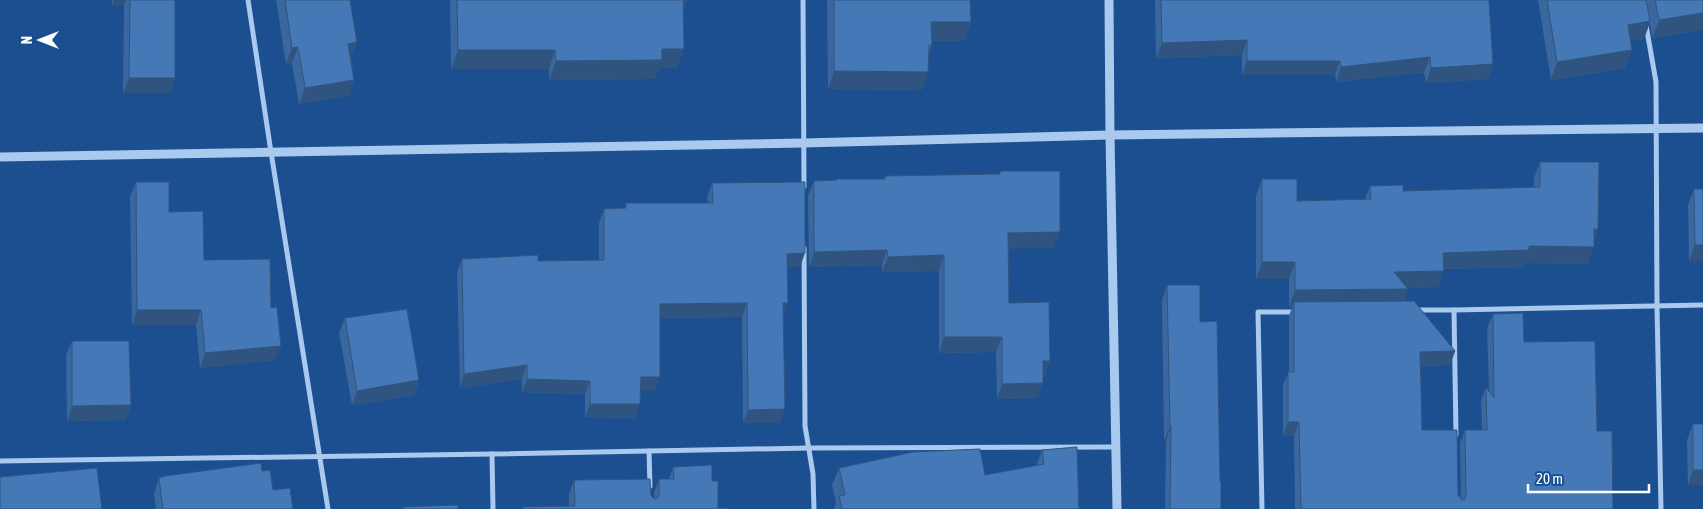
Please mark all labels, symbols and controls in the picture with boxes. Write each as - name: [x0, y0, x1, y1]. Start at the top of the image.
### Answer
- north arrow: [15, 15, 65, 65]
- text: N: [19, 36, 35, 44]
- scale bar: [1528, 462, 1649, 494]
- text: 20 m: [1536, 470, 1563, 487]

